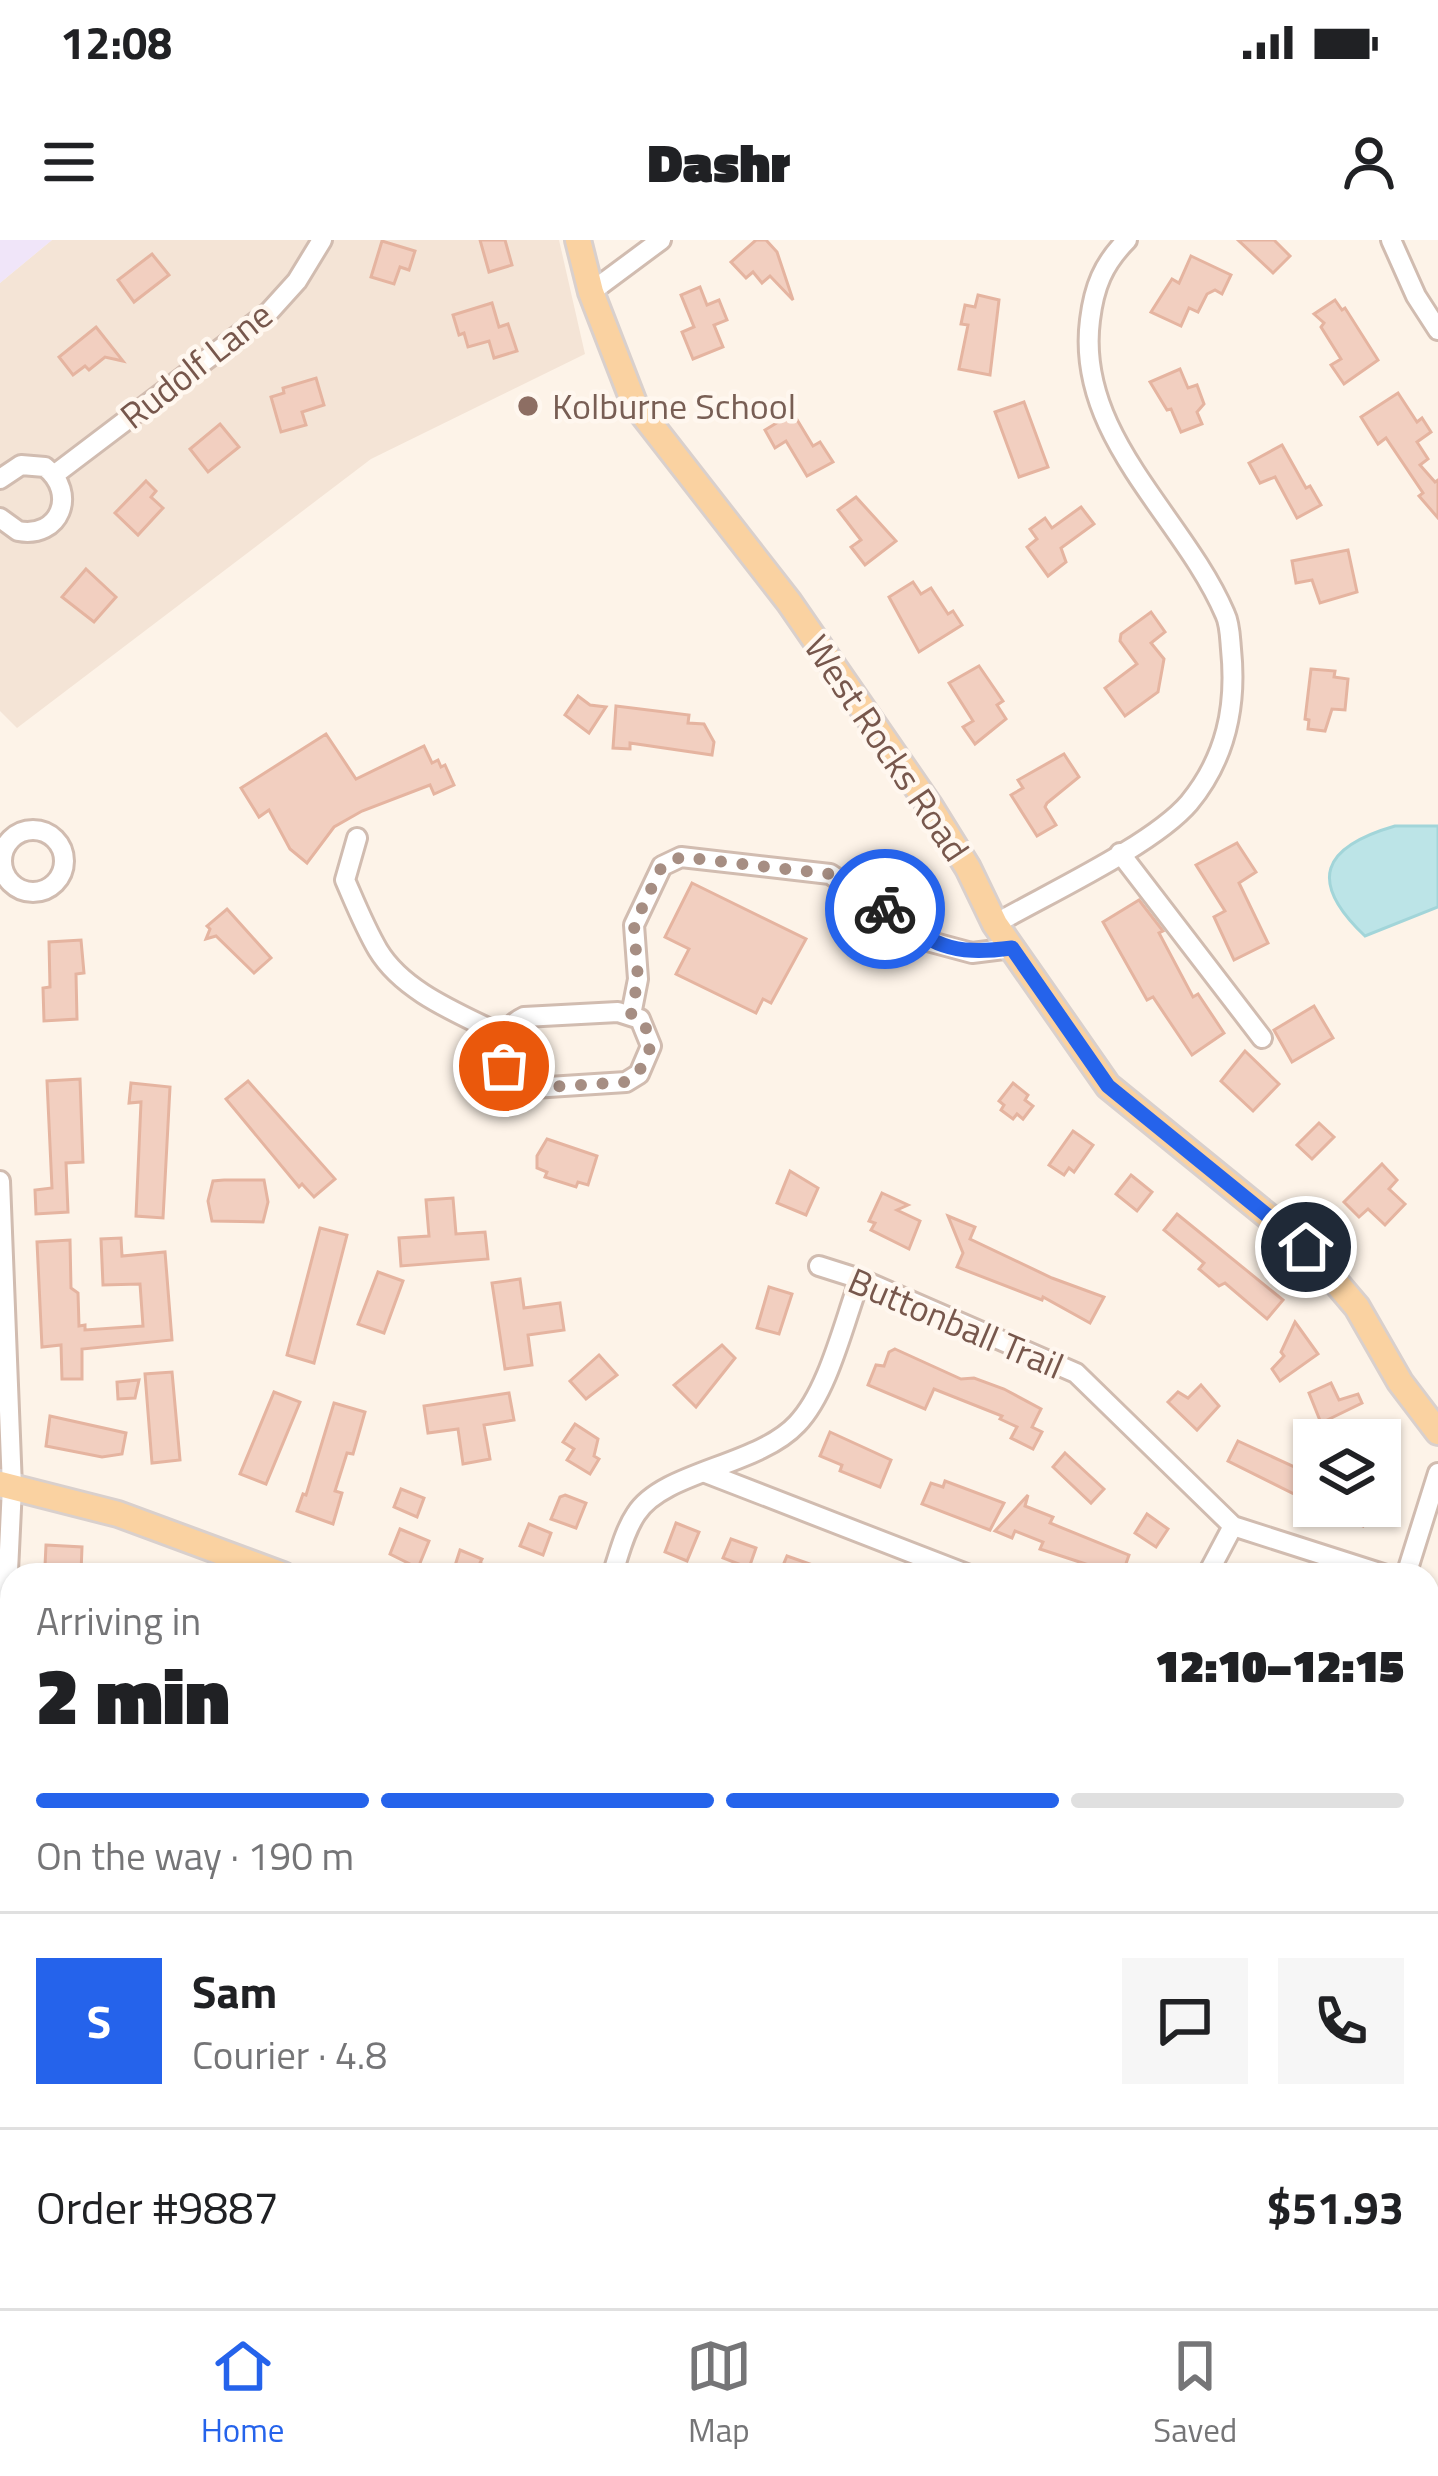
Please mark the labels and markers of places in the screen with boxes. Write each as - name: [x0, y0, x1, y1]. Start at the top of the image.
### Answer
- place label: Kolburne School: [552, 378, 796, 433]
- marker: Kolburne School: [515, 393, 541, 419]
- pin: [453, 1015, 555, 1117]
- pin: [1255, 1196, 1357, 1298]

